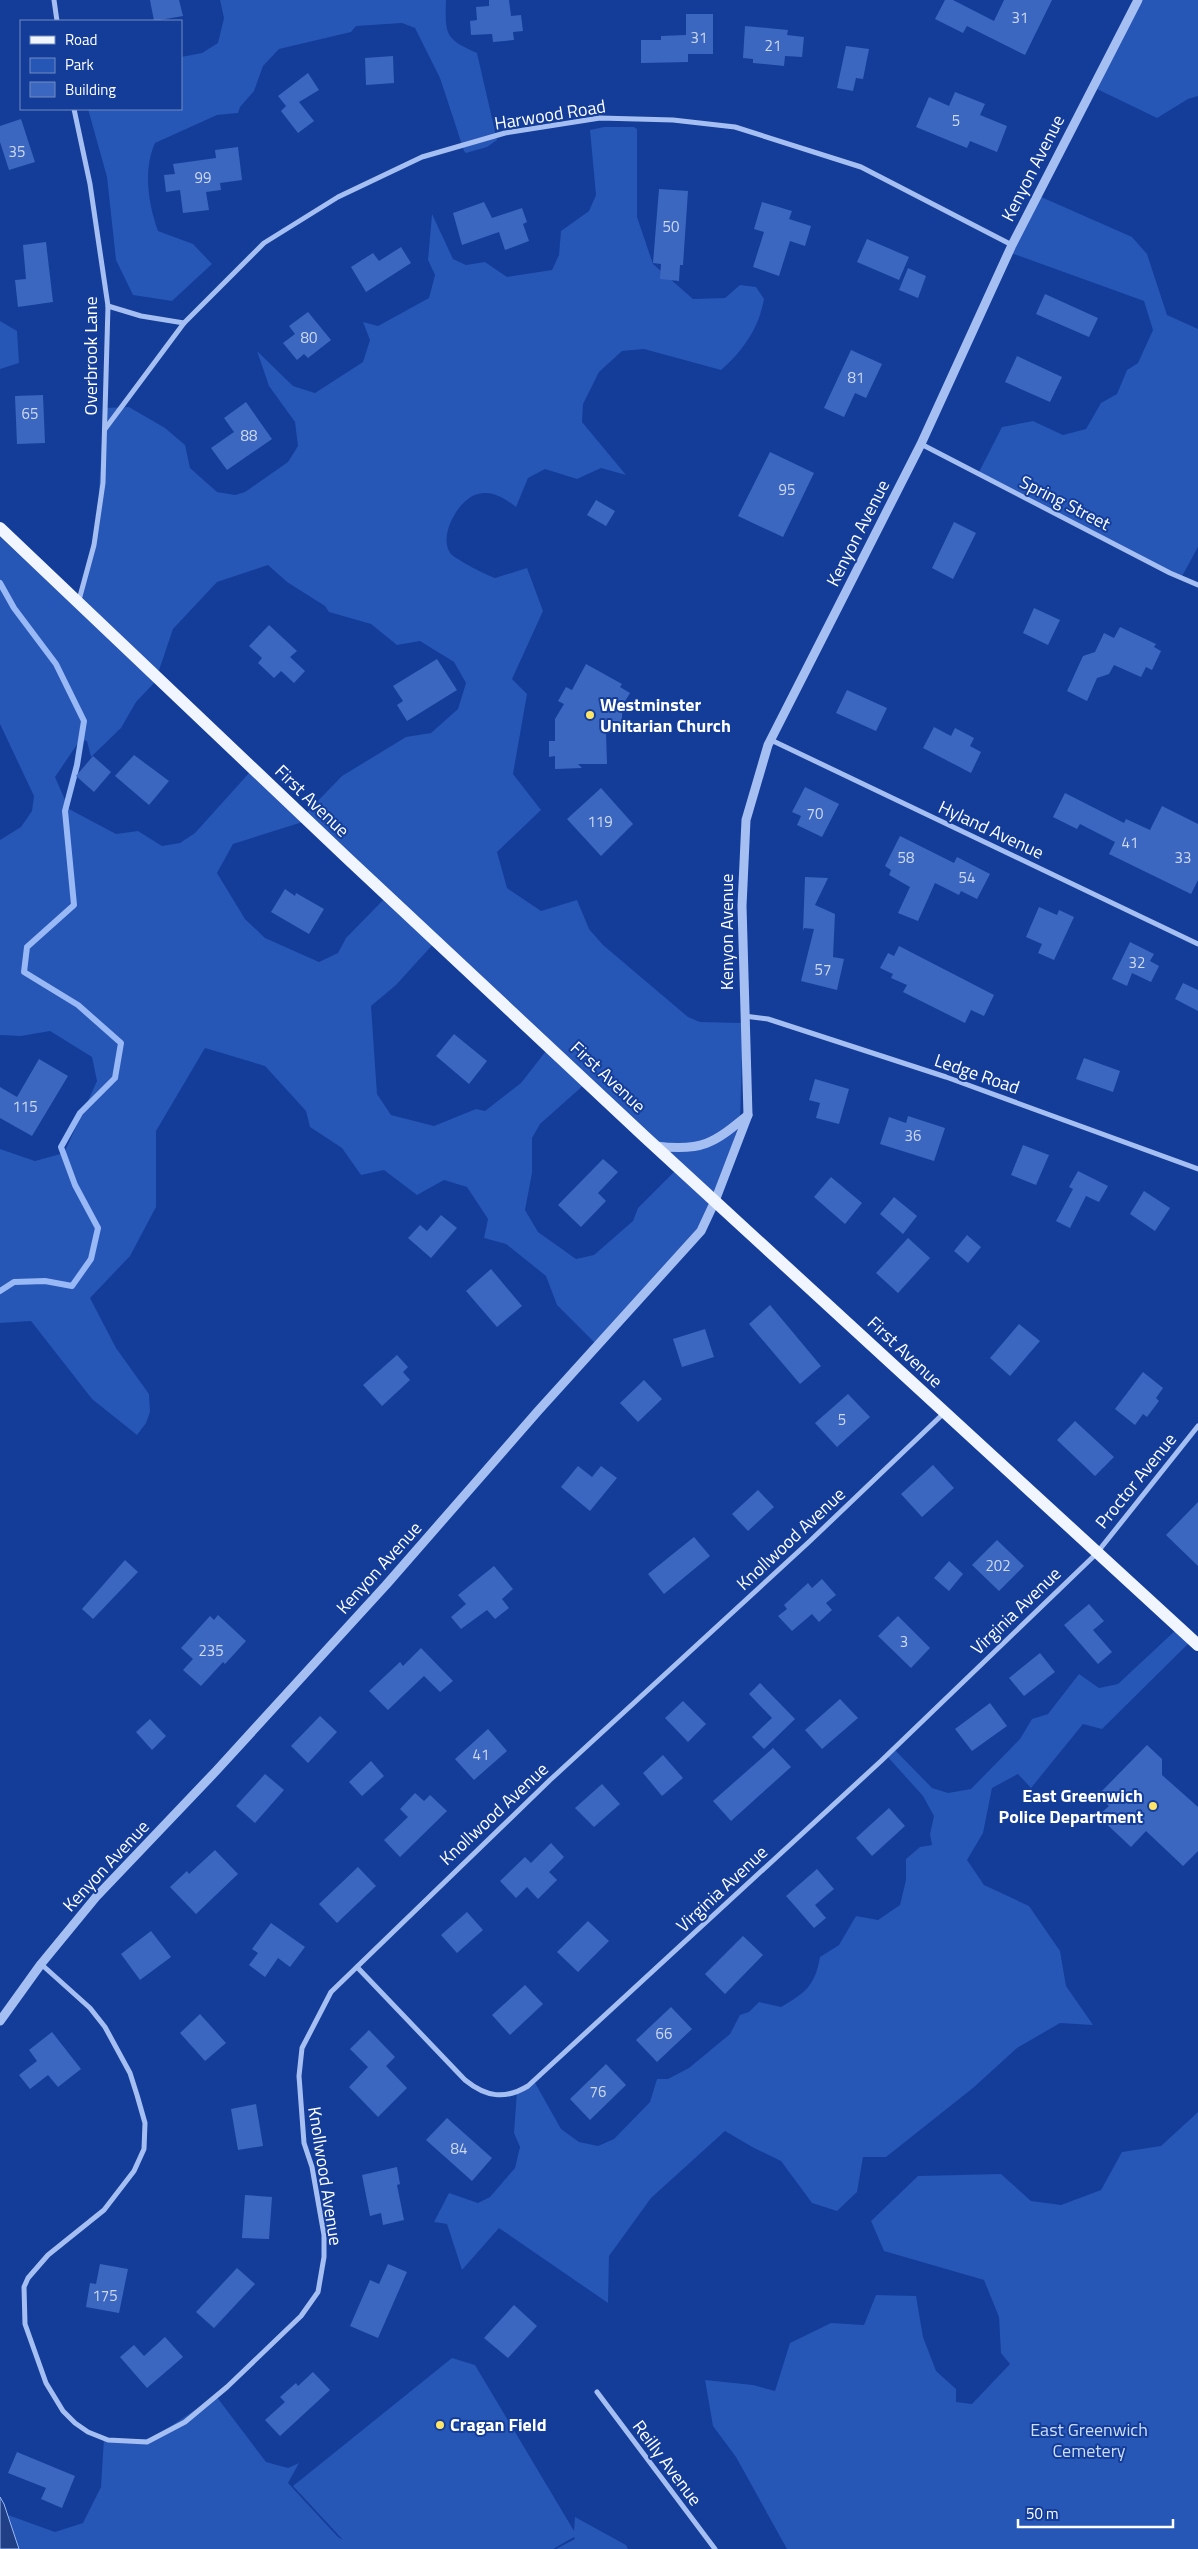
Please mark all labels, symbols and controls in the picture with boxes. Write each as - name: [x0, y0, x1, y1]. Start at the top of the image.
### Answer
- house number: 31: [1012, 6, 1028, 29]
- legend: [20, 20, 182, 110]
- house number: 31: [691, 26, 707, 49]
- text: Road: [65, 28, 97, 51]
- house number: 21: [765, 34, 781, 57]
- text: Park: [65, 53, 94, 76]
- text: Building: [65, 78, 116, 101]
- street label: Harwood Road: [492, 92, 608, 137]
- house number: 5: [952, 109, 960, 132]
- street label: Kenyon Avenue: [994, 110, 1071, 226]
- house number: 35: [9, 140, 25, 163]
- house number: 99: [195, 166, 211, 189]
- house number: 50: [663, 215, 679, 238]
- street label: Overbrook Lane: [77, 296, 104, 416]
- house number: 80: [301, 326, 317, 349]
- house number: 81: [848, 366, 864, 389]
- house number: 65: [22, 402, 38, 425]
- house number: 88: [241, 424, 257, 447]
- street label: Spring Street: [1015, 468, 1116, 537]
- street label: Kenyon Avenue: [819, 475, 896, 591]
- house number: 95: [779, 478, 795, 501]
- place label: Westminster Unitarian Church: [600, 691, 731, 739]
- marker: Westminster Unitarian Church: [584, 709, 596, 721]
- street label: First Avenue: [269, 758, 356, 843]
- street label: Hyland Avenue: [934, 793, 1048, 866]
- house number: 70: [807, 802, 823, 825]
- house number: 119: [587, 810, 613, 833]
- house number: 41: [1122, 831, 1138, 854]
- house number: 58: [898, 846, 914, 869]
- house number: 33: [1175, 846, 1191, 869]
- house number: 54: [959, 866, 975, 889]
- street label: Kenyon Avenue: [713, 874, 740, 990]
- house number: 32: [1129, 951, 1145, 974]
- house number: 57: [815, 958, 831, 981]
- street label: First Avenue: [565, 1035, 652, 1119]
- street label: Ledge Road: [931, 1046, 1023, 1101]
- house number: 115: [12, 1095, 38, 1118]
- house number: 36: [905, 1124, 921, 1147]
- street label: First Avenue: [862, 1310, 949, 1394]
- house number: 5: [838, 1408, 846, 1431]
- street label: Proctor Avenue: [1088, 1427, 1183, 1534]
- street label: Knollwood Avenue: [730, 1481, 851, 1596]
- street label: Kenyon Avenue: [330, 1515, 428, 1620]
- house number: 202: [985, 1554, 1011, 1577]
- street label: Virginia Avenue: [964, 1560, 1067, 1661]
- house number: 3: [900, 1630, 908, 1653]
- house number: 235: [198, 1639, 224, 1662]
- house number: 41: [473, 1743, 489, 1766]
- street label: Knollwood Avenue: [433, 1756, 554, 1871]
- place label: East Greenwich Police Department: [999, 1782, 1143, 1830]
- marker: East Greenwich Police Department: [1147, 1800, 1159, 1812]
- street label: Kenyon Avenue: [56, 1814, 155, 1918]
- street label: Virginia Avenue: [670, 1839, 774, 1938]
- house number: 66: [656, 2022, 672, 2045]
- house number: 76: [590, 2080, 606, 2103]
- street label: Knollwood Avenue: [301, 2105, 350, 2247]
- house number: 84: [451, 2137, 467, 2160]
- house number: 175: [92, 2284, 118, 2307]
- place label: Cragan Field: [450, 2411, 547, 2438]
- street label: Reilly Avenue: [626, 2414, 709, 2511]
- park label: East Greenwich Cemetery: [1030, 2416, 1148, 2464]
- marker: Cragan Field: [434, 2419, 446, 2431]
- scale bar: [1018, 2496, 1173, 2528]
- text: 50 m: [1026, 2502, 1059, 2525]

